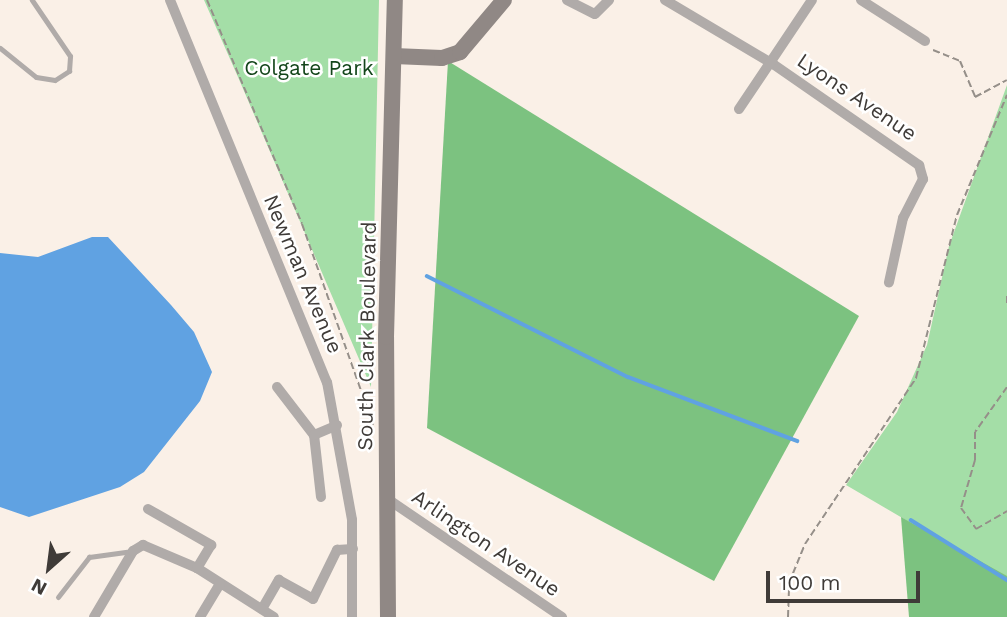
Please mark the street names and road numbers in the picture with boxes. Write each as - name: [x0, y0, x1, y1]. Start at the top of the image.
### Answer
- street label: Lyons Avenue: [792, 48, 922, 146]
- street label: Newman Avenue: [258, 190, 348, 358]
- street label: South Clark Boulevard: [352, 221, 382, 451]
- street label: Arlington Avenue: [407, 484, 565, 602]

